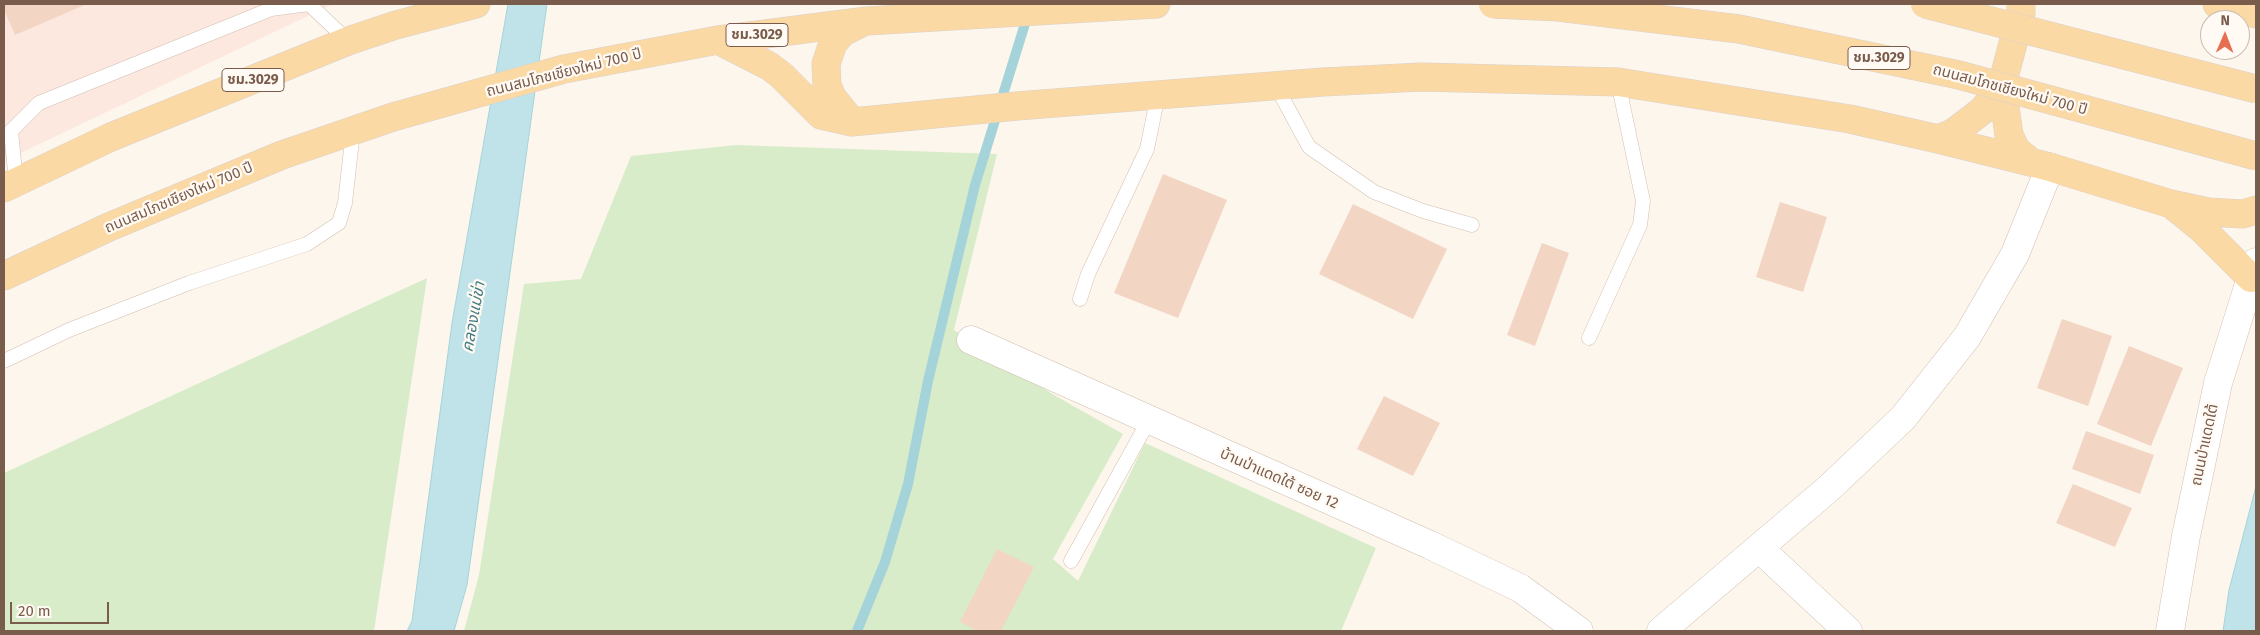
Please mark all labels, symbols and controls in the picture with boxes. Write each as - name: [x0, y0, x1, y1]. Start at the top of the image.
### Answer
- north arrow: [2200, 10, 2250, 60]
- text: N: [2220, 12, 2230, 29]
- road number: ชม.3029: [726, 24, 788, 46]
- street label: ถนนสมโภชเชียงใหม่ 700 ปี: [485, 45, 643, 101]
- road number: ชม.3029: [1848, 46, 1910, 70]
- street label: ถนนสมโภชเชียงใหม่ 700 ปี: [1931, 61, 2089, 119]
- road number: ชม.3029: [222, 68, 284, 92]
- street label: ถนนสมโภชเชียงใหม่ 700 ปี: [102, 159, 256, 237]
- water label: คลองแม่ข่า: [458, 280, 490, 354]
- street label: ถนนป่าแดดใต้: [2188, 402, 2222, 488]
- street label: บ้านป่าแดดใต้ ซอย 12: [1217, 445, 1341, 513]
- scale bar: [12, 592, 111, 624]
- text: 20 m: [18, 602, 51, 620]

